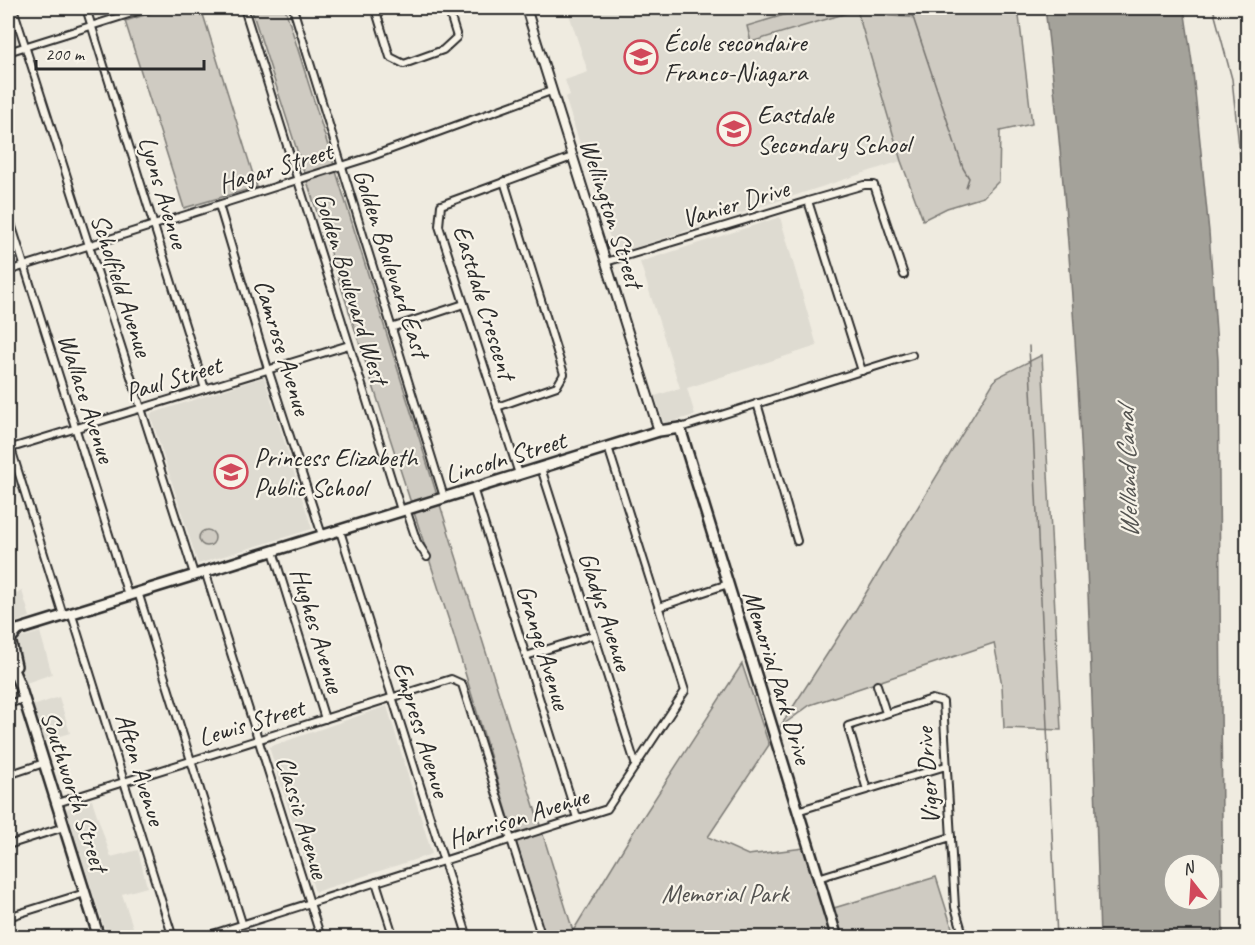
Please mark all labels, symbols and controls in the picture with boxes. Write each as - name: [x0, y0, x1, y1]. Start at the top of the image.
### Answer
- place label: École secondaire Franco-Niagara: [664, 26, 809, 89]
- scale bar: [36, 33, 204, 71]
- school or university icon: École secondaire Franco-Niagara: [623, 39, 659, 75]
- text: 200 m: [45, 43, 86, 65]
- place label: Eastdale Secondary School: [757, 98, 915, 161]
- school or university icon: Eastdale Secondary School: [716, 111, 752, 147]
- street label: Lyons Avenue: [131, 132, 197, 254]
- street label: Hagar Street: [214, 134, 338, 200]
- street label: Wellington Street: [572, 134, 652, 295]
- street label: Golden Boulevard East: [346, 165, 439, 365]
- street label: Vanier Drive: [678, 171, 794, 235]
- street label: Golden Boulevard West: [307, 188, 397, 391]
- street label: Scholfield Avenue: [83, 210, 161, 362]
- street label: Eastdale Crescent: [445, 221, 525, 386]
- street label: Camrose Avenue: [246, 275, 319, 420]
- street label: Wallace Avenue: [50, 330, 123, 468]
- street label: Paul Street: [121, 348, 227, 409]
- water label: Welland Canal: [1107, 399, 1146, 539]
- street label: Lincoln Street: [441, 423, 572, 491]
- place label: Princess Elizabeth Public School: [254, 441, 419, 504]
- school or university icon: Princess Elizabeth Public School: [213, 454, 249, 490]
- street label: Gladys Avenue: [571, 548, 641, 676]
- street label: Hughes Avenue: [283, 564, 353, 698]
- street label: Grange Avenue: [509, 581, 579, 715]
- street label: Memorial Park Drive: [735, 586, 820, 770]
- street label: Empress Avenue: [385, 657, 458, 803]
- street label: Lewis Street: [194, 690, 310, 754]
- street label: Southworth Street: [33, 707, 117, 879]
- street label: Afton Avenue: [108, 709, 174, 832]
- street label: Viger Drive: [907, 724, 947, 826]
- street label: Classic Avenue: [268, 752, 337, 884]
- street label: Harrison Avenue: [444, 779, 594, 856]
- north arrow: [1162, 852, 1222, 912]
- text: N: [1180, 857, 1199, 880]
- park label: Memorial Park: [661, 877, 790, 910]

